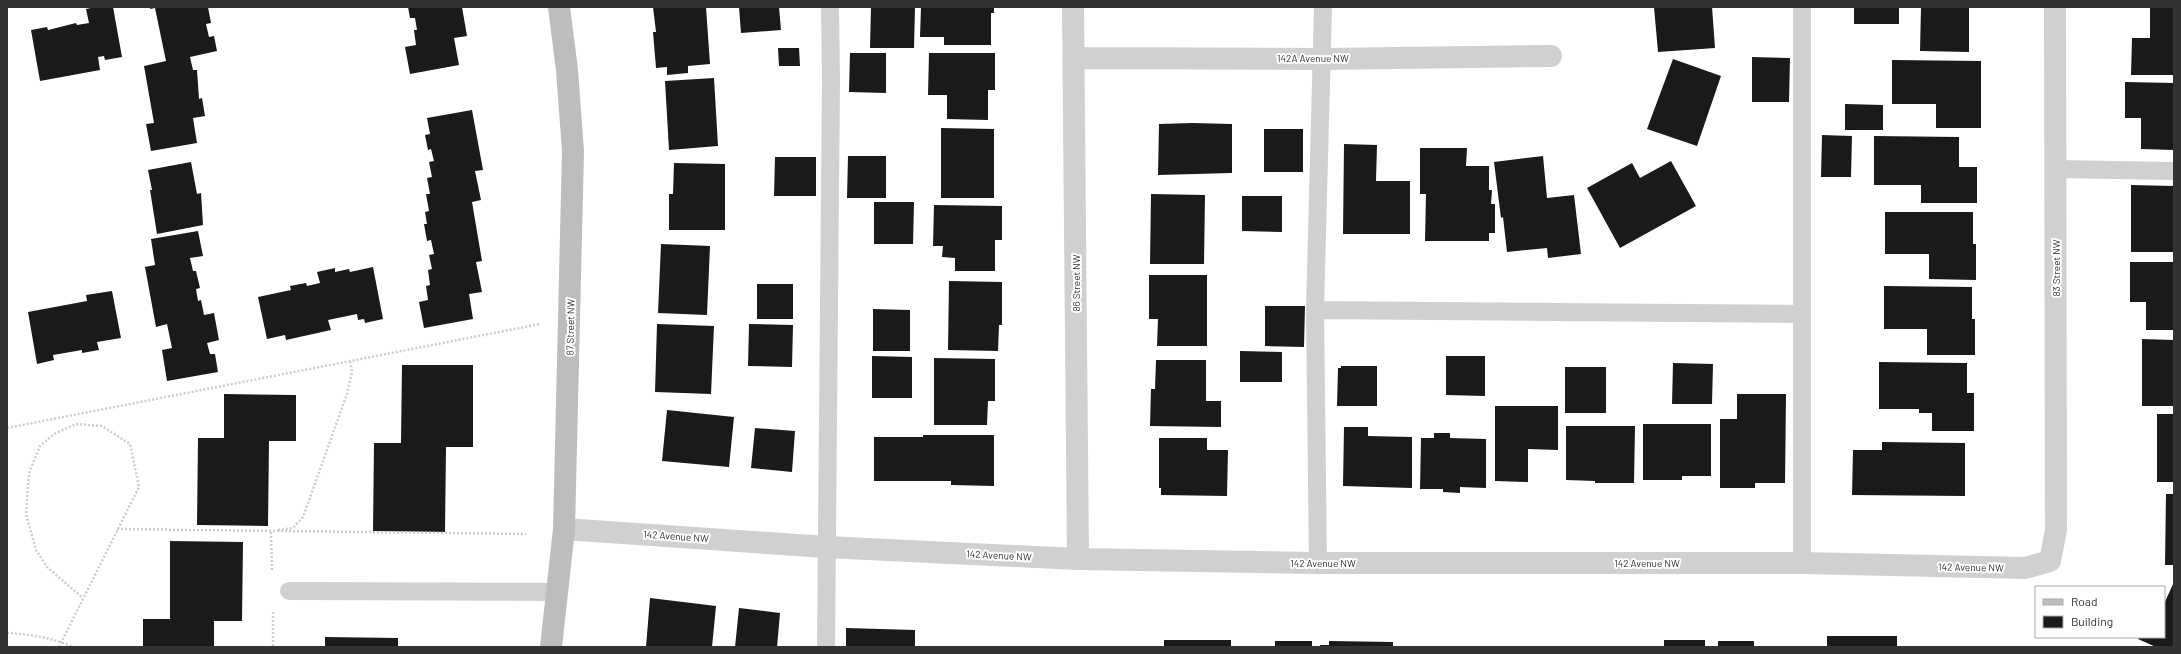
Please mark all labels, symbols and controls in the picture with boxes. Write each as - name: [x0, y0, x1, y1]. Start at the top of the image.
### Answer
- street label: 142A Avenue NW: [1277, 52, 1349, 64]
- street label: 83 Street NW: [2050, 239, 2062, 297]
- street label: 86 Street NW: [1070, 254, 1082, 312]
- street label: 87 Street NW: [564, 298, 576, 355]
- street label: 142 Avenue NW: [643, 528, 709, 544]
- street label: 142 Avenue NW: [966, 547, 1032, 563]
- street label: 142 Avenue NW: [1290, 557, 1356, 569]
- street label: 142 Avenue NW: [1614, 557, 1680, 569]
- street label: 142 Avenue NW: [1938, 560, 2004, 574]
- legend: [2035, 586, 2165, 638]
- text: Road: [2071, 594, 2098, 608]
- text: Building: [2071, 614, 2113, 628]

